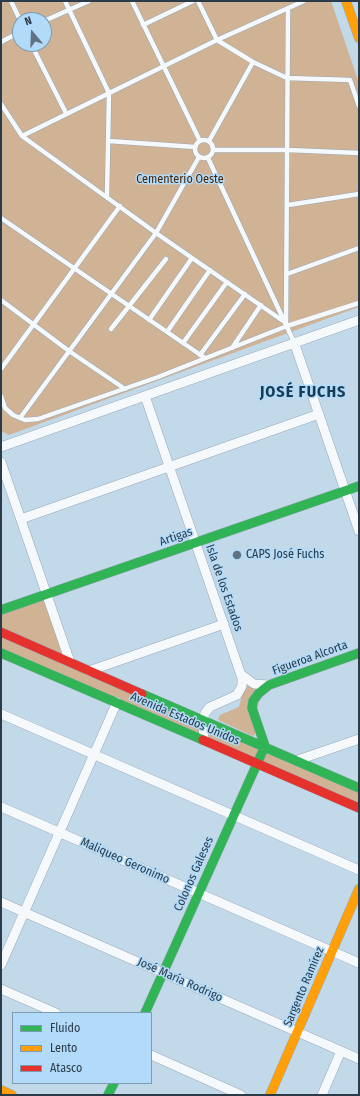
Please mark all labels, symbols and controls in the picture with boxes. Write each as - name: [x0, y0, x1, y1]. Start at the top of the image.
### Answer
- north arrow: [12, 12, 52, 52]
- text: N: [23, 14, 33, 28]
- park label: Cementerio Oeste: [136, 173, 224, 187]
- district label: JOSÉ FUCHS: [260, 383, 346, 403]
- street label: Artigas: [158, 525, 194, 549]
- street label: Isla de los Estados: [202, 543, 246, 633]
- place label: CAPS José Fuchs: [246, 548, 324, 562]
- marker: CAPS José Fuchs: [231, 549, 243, 561]
- street label: Figueroa Alcorta: [270, 638, 350, 678]
- street label: Avenida Estados Unidos: [128, 689, 242, 749]
- street label: Maliqueo Geronimo: [78, 835, 172, 887]
- street label: Colonos Galeses: [171, 835, 217, 913]
- street label: Sargento Ramírez: [281, 945, 327, 1029]
- street label: José María Rodrigo: [135, 955, 225, 1005]
- legend: [12, 1012, 152, 1084]
- text: Fluido: [50, 1021, 80, 1035]
- text: Lento: [50, 1041, 77, 1055]
- text: Atasco: [50, 1061, 82, 1075]

